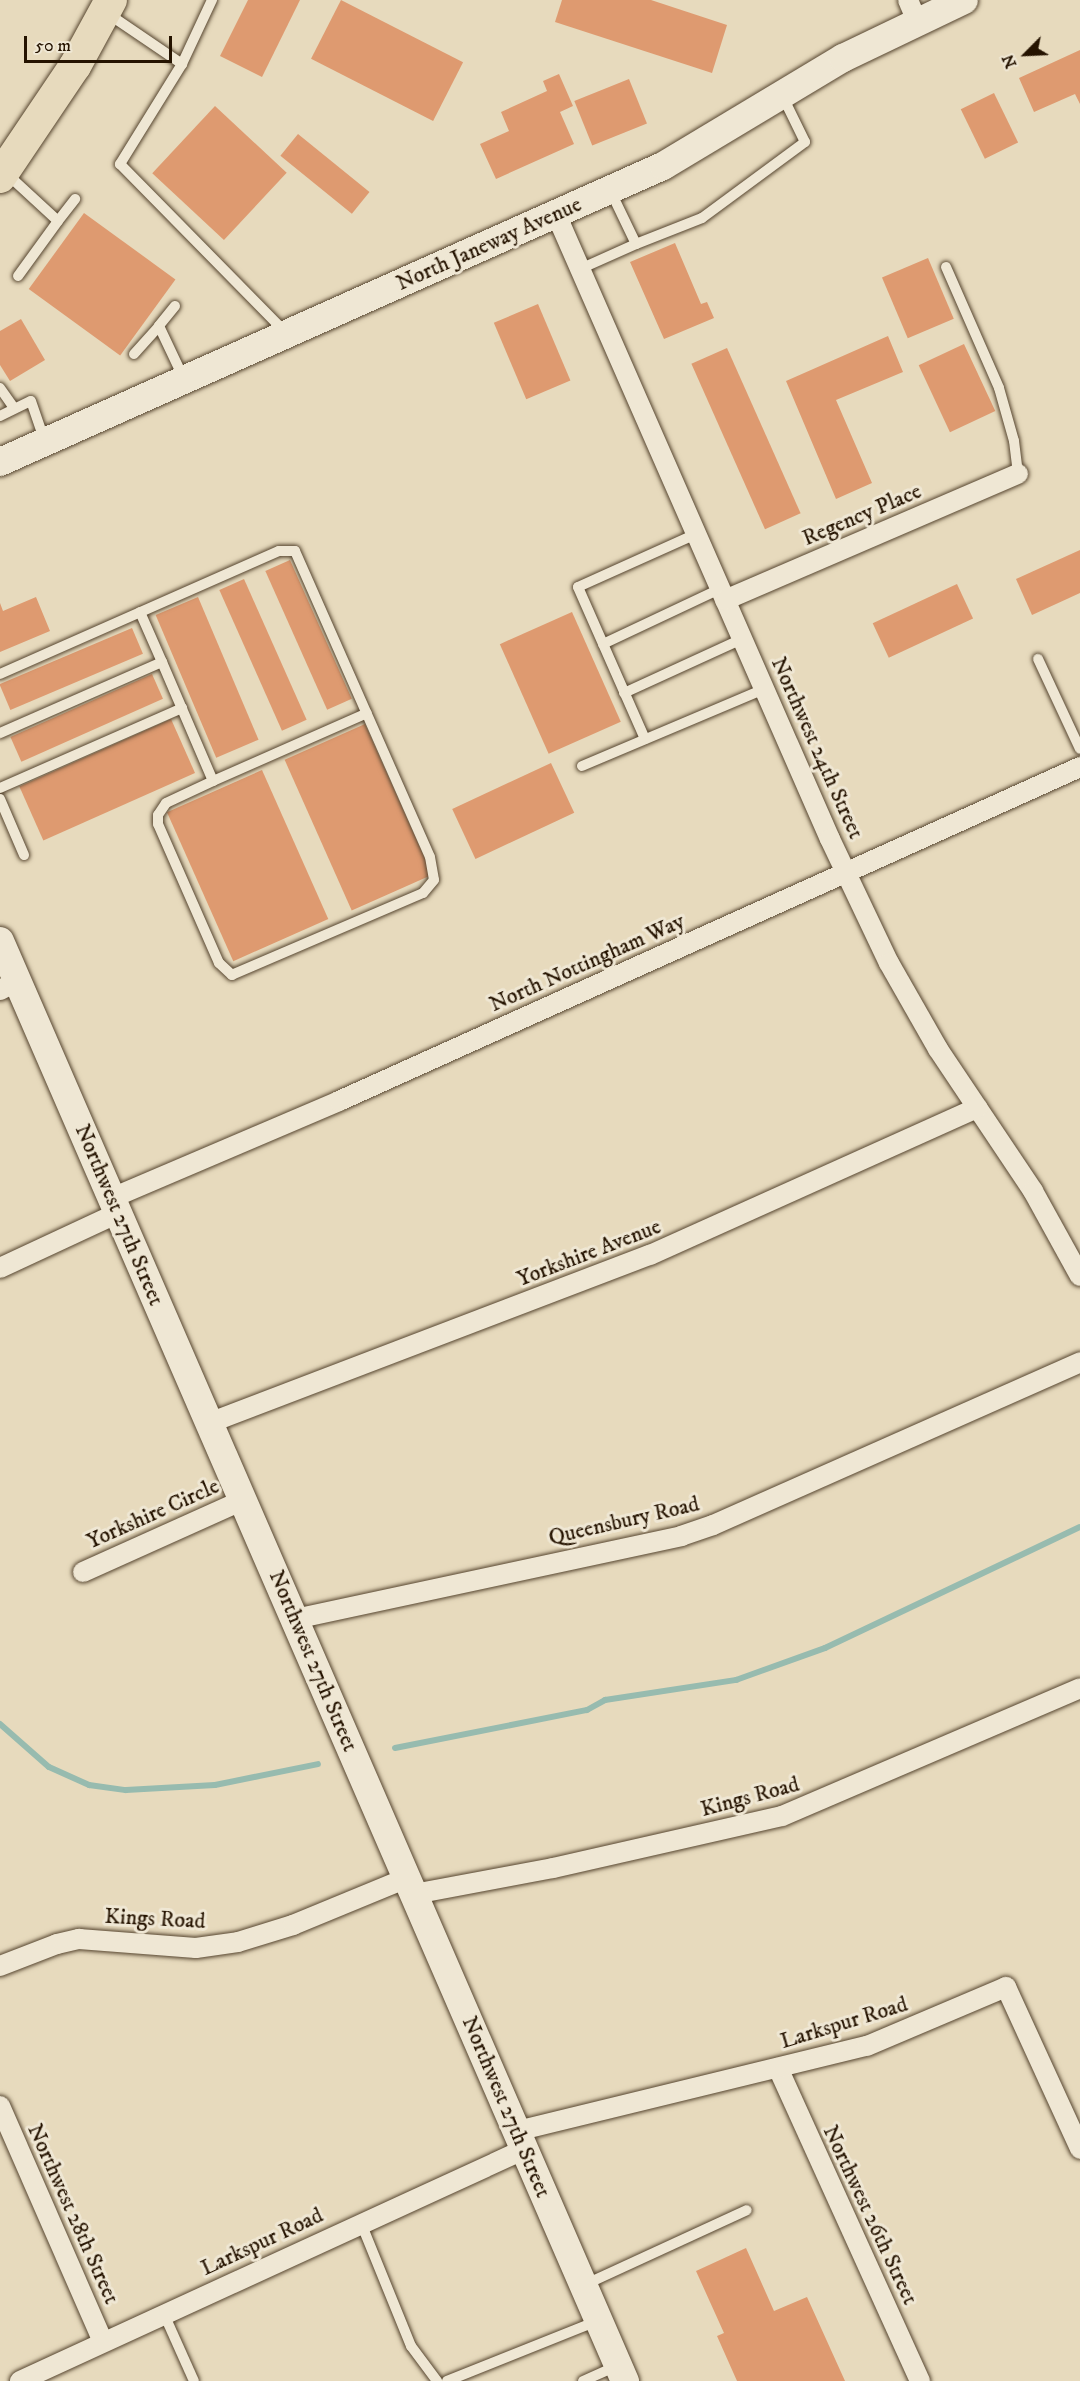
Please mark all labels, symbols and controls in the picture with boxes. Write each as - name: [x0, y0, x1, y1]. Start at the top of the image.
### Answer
- scale bar: [27, 24, 176, 62]
- north arrow: [996, 24, 1056, 84]
- text: 50 m: [35, 35, 71, 57]
- text: N: [998, 51, 1021, 71]
- street label: North Janeway Avenue: [392, 191, 586, 297]
- street label: Regency Place: [799, 478, 925, 552]
- street label: Northwest 24th Street: [765, 653, 869, 843]
- street label: North Nottingham Way: [485, 908, 689, 1018]
- street label: Northwest 27th Street: [69, 1120, 169, 1310]
- street label: Yorkshire Avenue: [513, 1213, 665, 1293]
- street label: Yorkshire Circle: [83, 1473, 223, 1555]
- street label: Queensbury Road: [546, 1491, 702, 1551]
- street label: Northwest 27th Street: [263, 1566, 363, 1756]
- street label: Kings Road: [698, 1771, 802, 1823]
- street label: Kings Road: [104, 1903, 206, 1935]
- street label: Larkspur Road: [777, 1991, 911, 2055]
- street label: Northwest 27th Street: [456, 2012, 556, 2202]
- street label: Northwest 28th Street: [21, 2120, 125, 2308]
- street label: Northwest 26th Street: [817, 2121, 923, 2309]
- street label: Larkspur Road: [197, 2202, 327, 2282]

